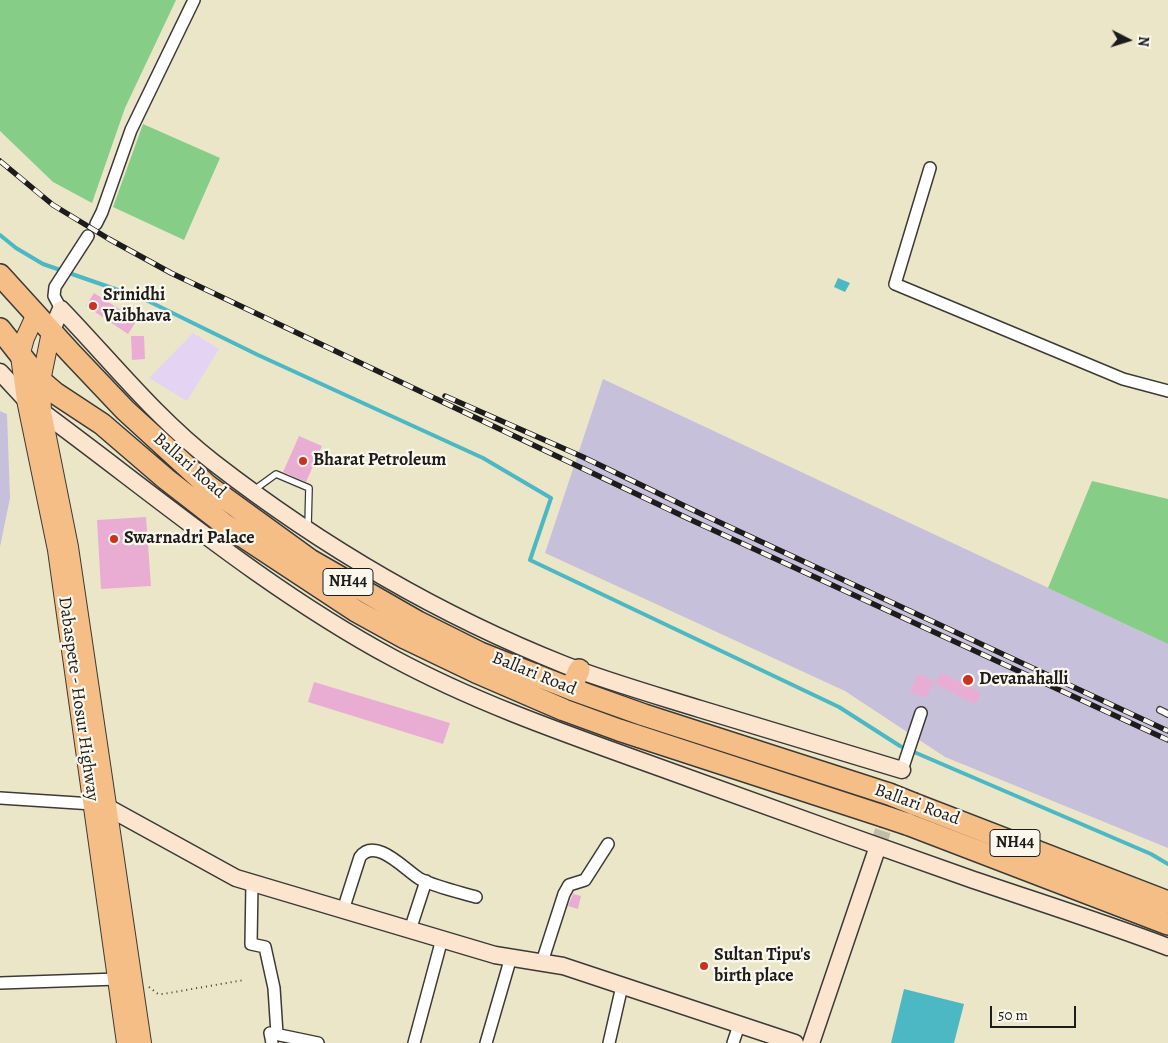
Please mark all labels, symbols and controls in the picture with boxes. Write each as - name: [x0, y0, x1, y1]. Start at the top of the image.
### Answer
- north arrow: [1103, 15, 1153, 65]
- text: N: [1134, 35, 1153, 47]
- place label: Srinidhi Vaibhava: [103, 285, 171, 328]
- marker: Srinidhi Vaibhava: [87, 300, 99, 312]
- street label: Ballari Road: [148, 429, 230, 503]
- place label: Bharat Petroleum: [313, 450, 446, 472]
- marker: Bharat Petroleum: [297, 455, 309, 467]
- place label: Swarnadri Palace: [124, 528, 255, 550]
- marker: Swarnadri Palace: [108, 533, 120, 545]
- road number: NH44: [323, 568, 373, 596]
- street label: Dabaspete - Hosur Highway: [53, 595, 103, 803]
- street label: Ballari Road: [489, 647, 579, 701]
- place label: Devanahalli: [979, 669, 1069, 691]
- marker: Devanahalli: [961, 673, 975, 687]
- street label: Ballari Road: [871, 780, 963, 830]
- road number: NH44: [990, 830, 1040, 856]
- place label: Sultan Tipu's birth place: [714, 945, 811, 988]
- marker: Sultan Tipu's birth place: [698, 960, 710, 972]
- scale bar: [993, 996, 1079, 1028]
- text: 50 m: [998, 1005, 1028, 1025]

